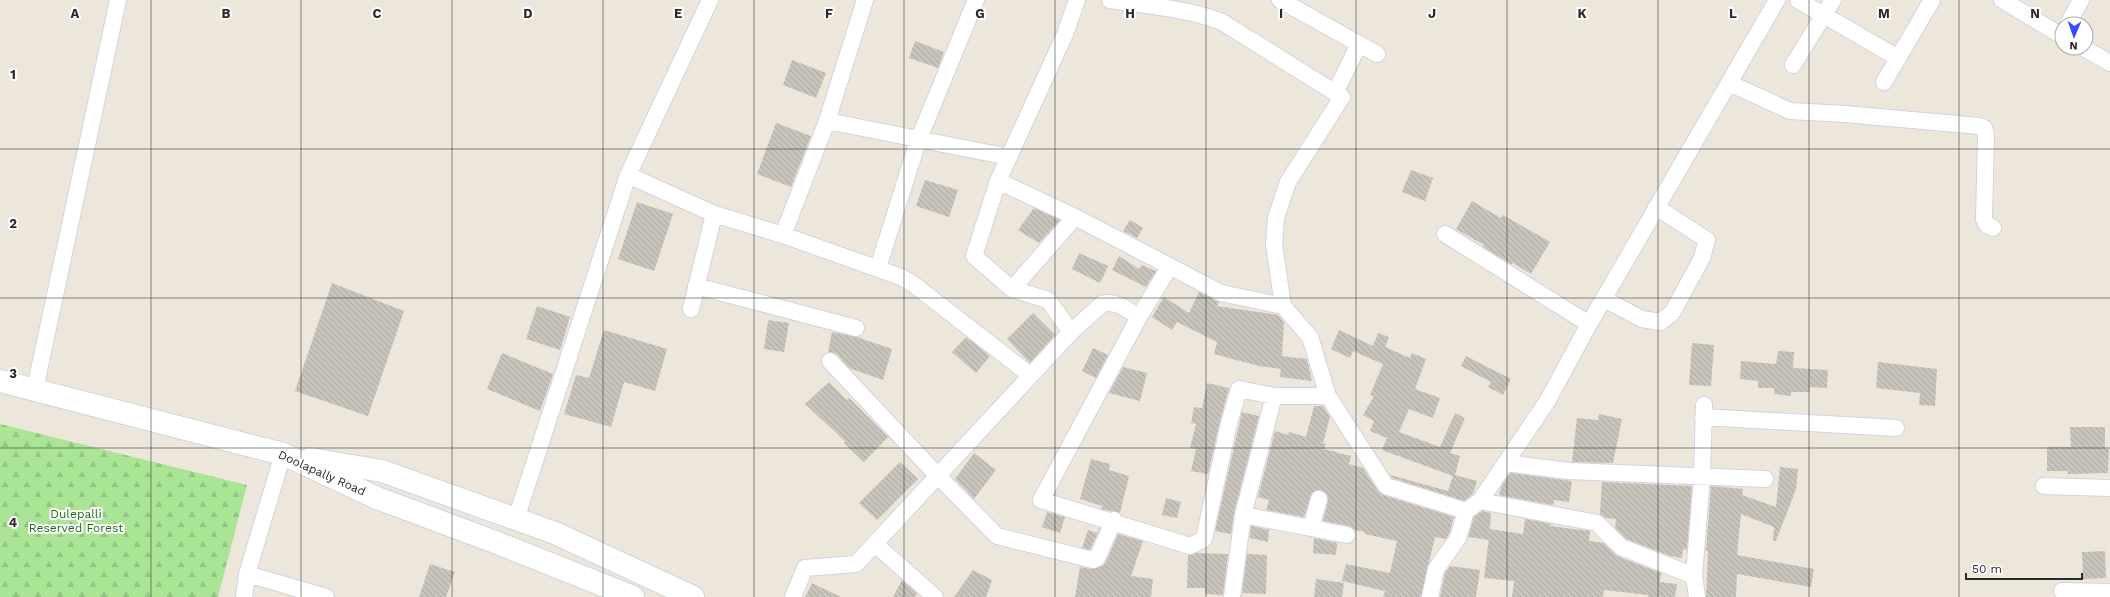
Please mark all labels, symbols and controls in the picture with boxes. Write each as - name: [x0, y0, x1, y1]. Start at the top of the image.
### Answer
- text: A: [71, 6, 80, 21]
- text: B: [222, 6, 231, 21]
- text: C: [373, 6, 382, 21]
- text: D: [523, 6, 533, 21]
- text: E: [674, 6, 682, 21]
- text: F: [825, 6, 833, 21]
- text: G: [975, 6, 985, 21]
- text: H: [1125, 6, 1135, 21]
- text: I: [1279, 6, 1283, 21]
- text: J: [1428, 6, 1436, 21]
- text: K: [1577, 6, 1587, 21]
- text: L: [1729, 6, 1737, 21]
- text: M: [1878, 6, 1890, 21]
- text: N: [2030, 6, 2040, 21]
- north arrow: [2054, 16, 2094, 56]
- text: N: [2069, 39, 2078, 52]
- text: 1: [10, 67, 16, 82]
- text: 2: [9, 216, 17, 231]
- text: 3: [9, 366, 17, 381]
- street label: Doolapally Road: [276, 447, 368, 499]
- park label: Dulepalli Reserved Forest: [29, 507, 123, 535]
- text: 4: [9, 515, 18, 530]
- scale bar: [1966, 555, 2082, 581]
- text: 50 m: [1972, 562, 2002, 576]

